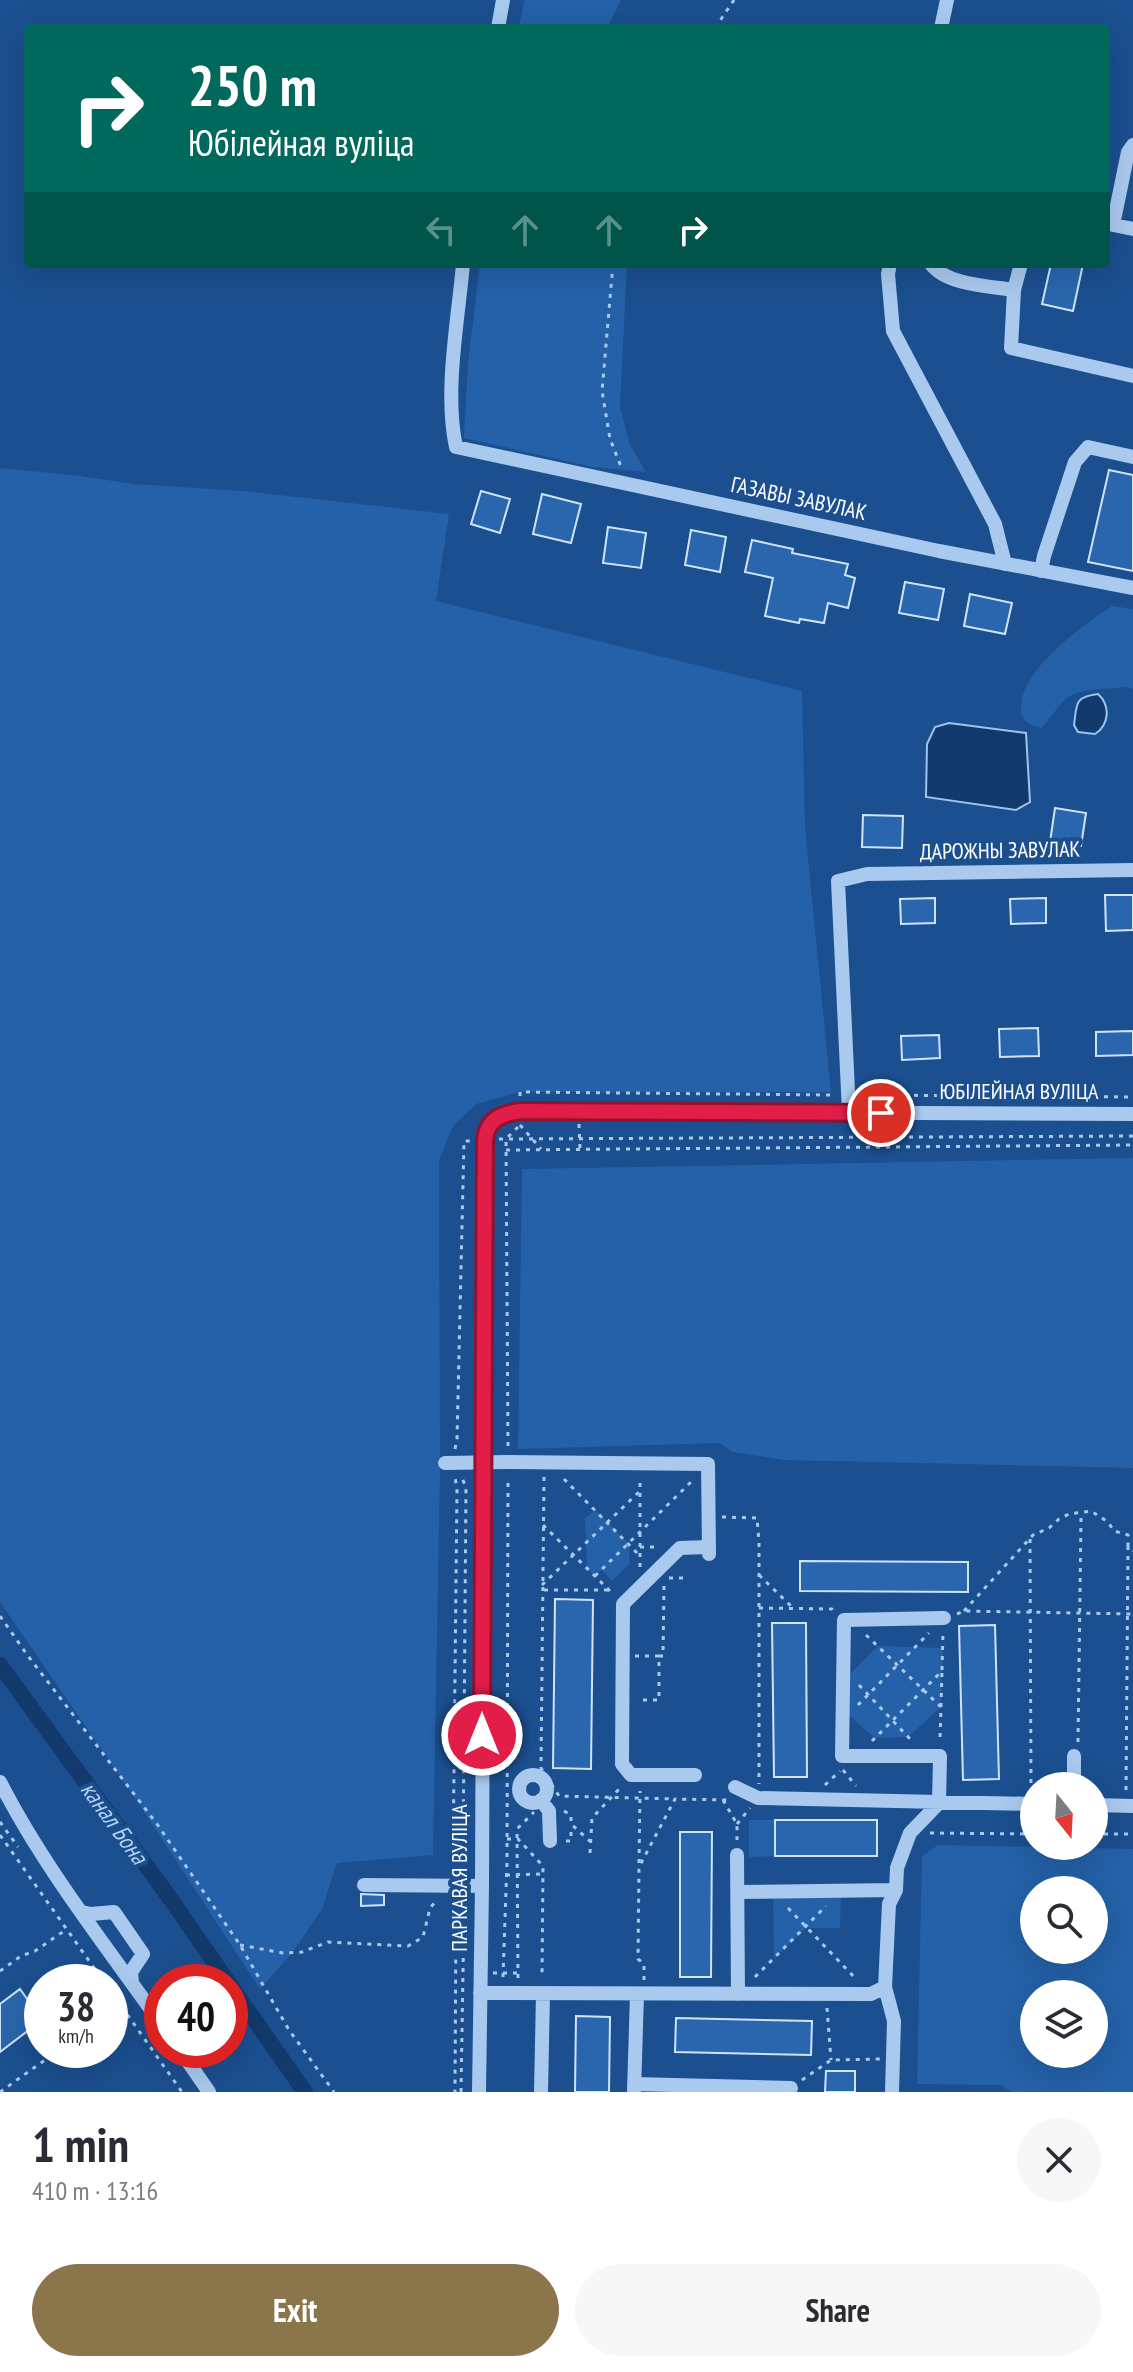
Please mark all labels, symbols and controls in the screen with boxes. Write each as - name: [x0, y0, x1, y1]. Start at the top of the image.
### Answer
- text: 250 m: [188, 49, 317, 121]
- icon: right: [56, 56, 160, 160]
- text: Юбілейная вуліца: [188, 119, 415, 166]
- icon: left: [419, 208, 463, 252]
- icon: ahead: [503, 208, 547, 252]
- icon: ahead: [587, 208, 631, 252]
- icon: right: [671, 208, 715, 252]
- street label: ГАЗАВЫ ЗАВУЛАК: [729, 470, 870, 526]
- street label: ДАРОЖНЫ ЗАВУЛАК: [920, 835, 1081, 865]
- street label: ЮБІЛЕЙНАЯ ВУЛІЦА: [940, 1077, 1099, 1105]
- pin: [847, 1079, 915, 1147]
- icon: arrive: [859, 1091, 903, 1135]
- position arrow: [440, 1693, 524, 1777]
- north arrow: [1020, 1772, 1108, 1860]
- map controls: [1020, 1772, 1108, 2068]
- water label: канал Бона: [74, 1775, 156, 1871]
- street label: ПАРКАВАЯ ВУЛІЦА: [445, 1804, 473, 1952]
- button: search: [1020, 1876, 1108, 1964]
- speed limit sign: 40: [144, 1964, 248, 2068]
- text: 38: [57, 1980, 95, 2032]
- button: layers: [1020, 1980, 1108, 2068]
- text: km/h: [58, 2023, 94, 2049]
- text: 1 min: [32, 2113, 129, 2175]
- button: close: [1017, 2118, 1101, 2202]
- text: 410 m · 13:16: [32, 2174, 158, 2207]
- button: Exit: [32, 2264, 559, 2356]
- button: Share: [575, 2264, 1101, 2356]

